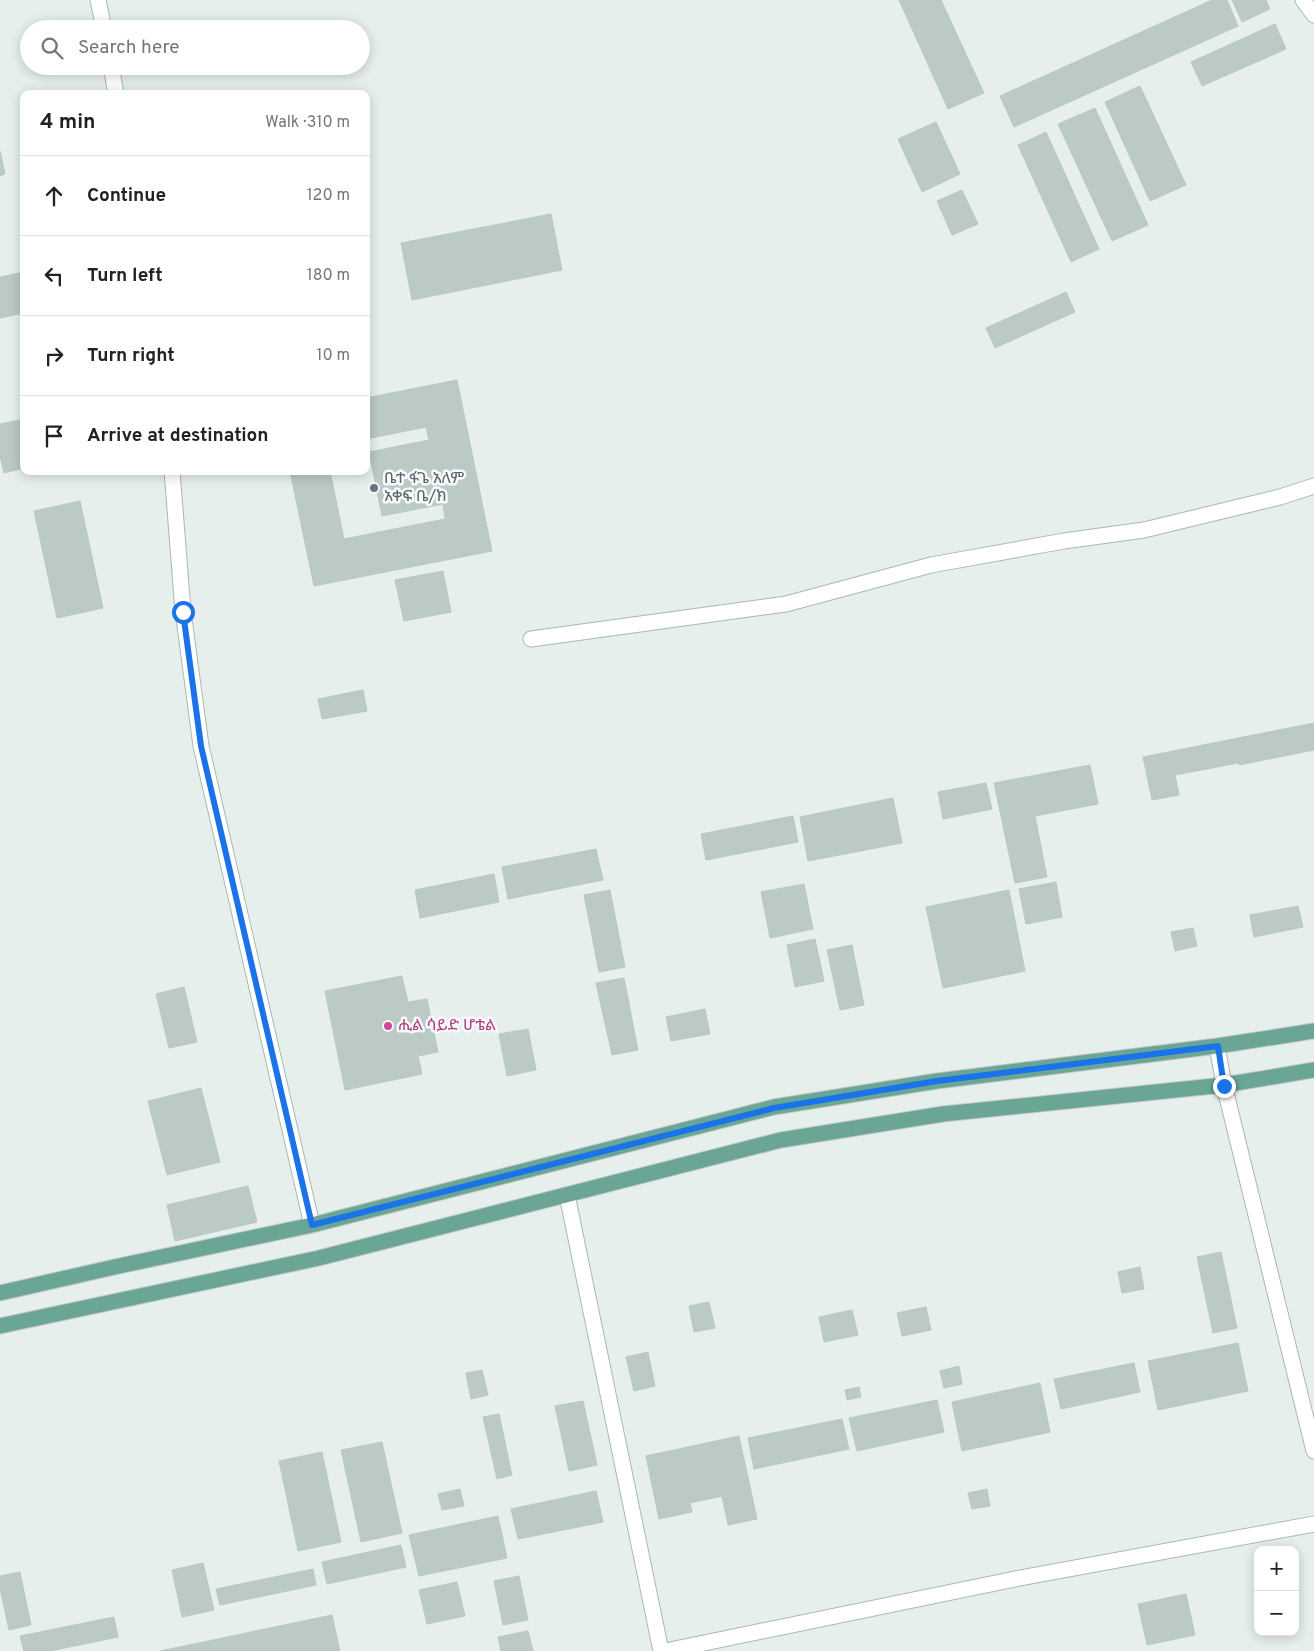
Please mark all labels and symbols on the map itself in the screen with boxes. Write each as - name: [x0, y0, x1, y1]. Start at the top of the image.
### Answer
- place label: ቤተ ፋጌ አለም አቀፍ ቤ/ክ: [384, 469, 464, 507]
- marker: ቤተ ፋጌ አለም አቀፍ ቤ/ክ: [368, 482, 380, 494]
- route start: [172, 601, 195, 624]
- place label: ሒል ሳይድ ሆቴል: [398, 1016, 496, 1036]
- marker: ሒል ሳይድ ሆቴል: [382, 1020, 394, 1032]
- route end: [1213, 1075, 1236, 1098]

